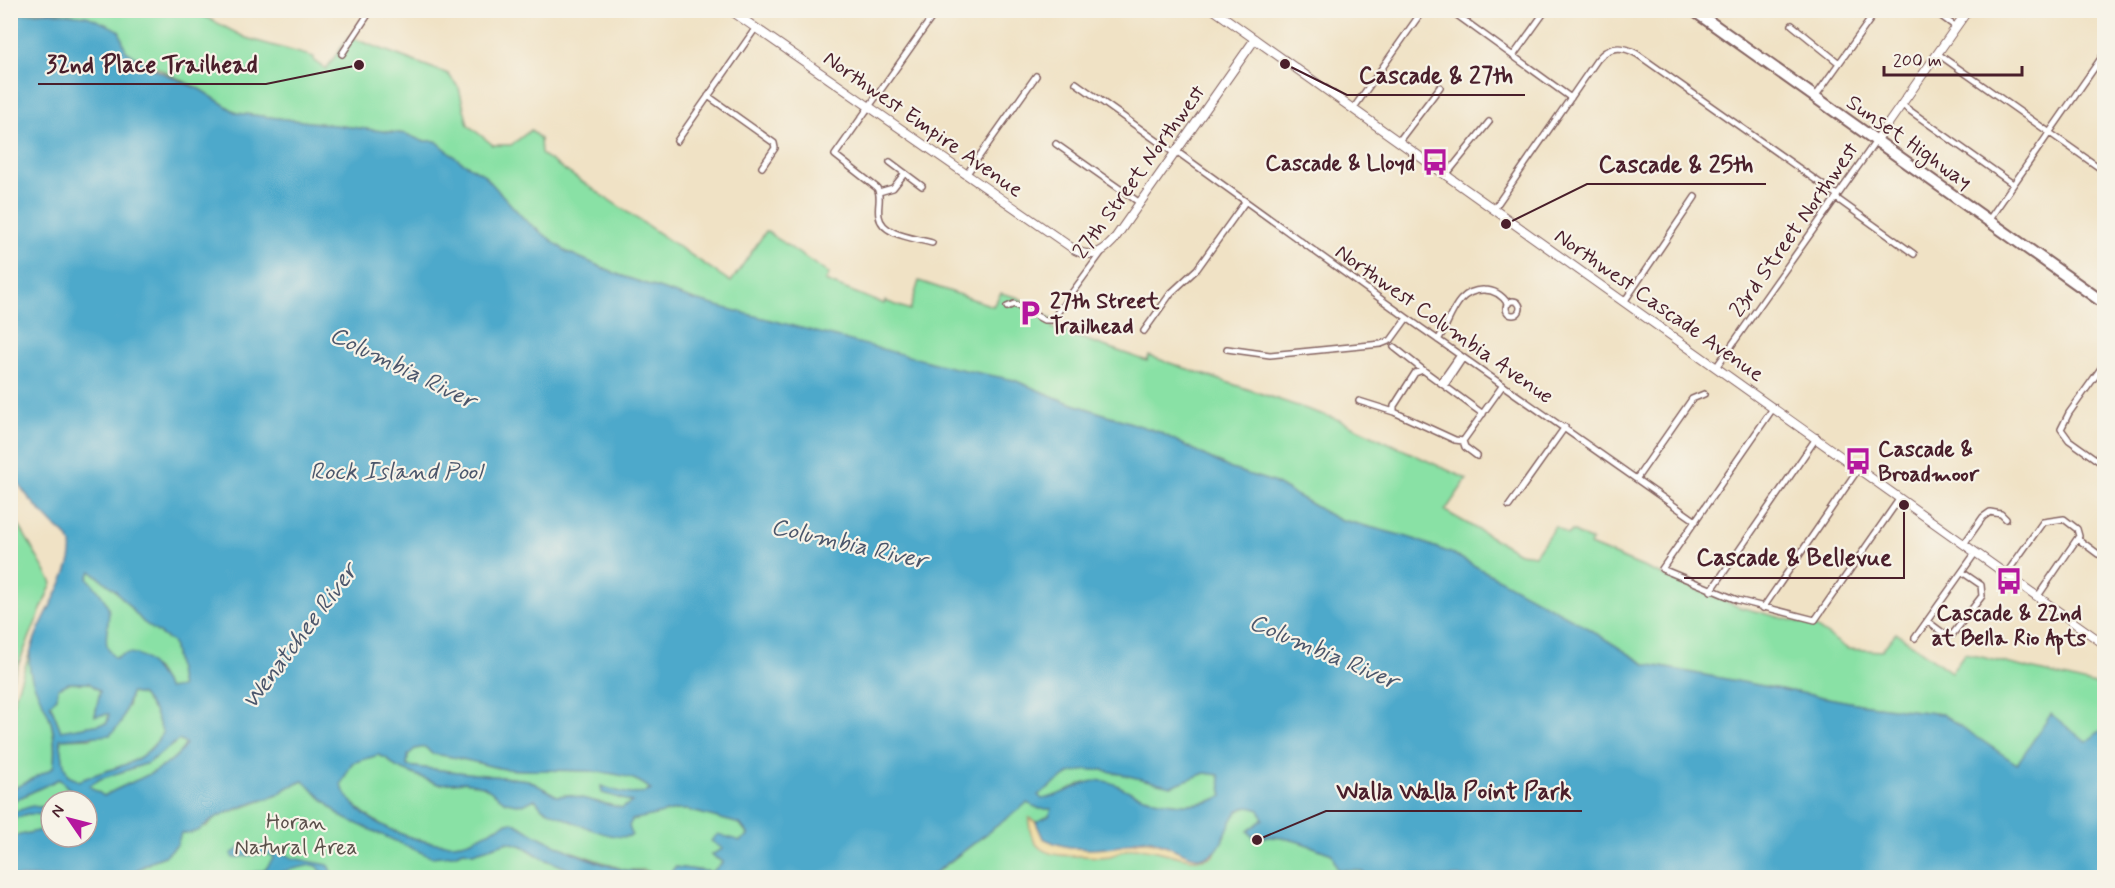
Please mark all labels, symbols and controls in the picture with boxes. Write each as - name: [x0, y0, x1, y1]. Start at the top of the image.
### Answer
- scale bar: [1884, 39, 2022, 77]
- callout: 32nd Place Trailhead: [38, 42, 266, 84]
- street label: Northwest Empire Avenue: [817, 45, 1028, 204]
- text: 200 m: [1893, 49, 1942, 73]
- text: 32nd Place Trailhead: [46, 50, 258, 81]
- callout: Cascade & 27th: [1347, 53, 1525, 95]
- text: Cascade & 27th: [1359, 61, 1513, 92]
- street label: 27th Street Northwest: [1067, 80, 1212, 265]
- street label: Sunset Highway: [1839, 89, 1977, 199]
- street label: 23rd Street Northwest: [1724, 137, 1866, 323]
- callout: Cascade & 25th: [1587, 142, 1766, 184]
- bus stop icon: Cascade & Lloyd: [1420, 147, 1450, 177]
- place label: Cascade & Lloyd: [1265, 150, 1415, 178]
- text: Cascade & 25th: [1598, 150, 1754, 181]
- street label: Northwest Cascade Avenue: [1549, 223, 1769, 389]
- street label: Northwest Columbia Avenue: [1329, 238, 1559, 411]
- place label: 27th Street Trailhead: [1050, 288, 1160, 341]
- parking icon: 27th Street Trailhead: [1015, 298, 1045, 328]
- water label: Columbia River: [324, 320, 484, 419]
- place label: Cascade & Broadmoor: [1878, 436, 1980, 489]
- bus stop icon: Cascade & Broadmoor: [1843, 446, 1873, 476]
- water label: Rock Island Pool: [310, 457, 485, 488]
- water label: Columbia River: [768, 512, 933, 578]
- callout: Cascade & Bellevue: [1684, 536, 1904, 578]
- text: Cascade & Bellevue: [1696, 543, 1892, 574]
- water label: Wenatchee River: [235, 555, 367, 716]
- bus stop icon: Cascade & 22nd at Bella Rio Apts: [1994, 566, 2024, 596]
- place label: Cascade & 22nd at Bella Rio Apts: [1932, 600, 2087, 655]
- water label: Columbia River: [1244, 607, 1406, 699]
- callout: Walla Walla Point Park: [1326, 769, 1582, 811]
- text: Walla Walla Point Park: [1335, 777, 1572, 808]
- north arrow: [39, 789, 99, 849]
- text: N: [46, 801, 70, 822]
- park label: Horan Natural Area: [234, 809, 358, 862]

